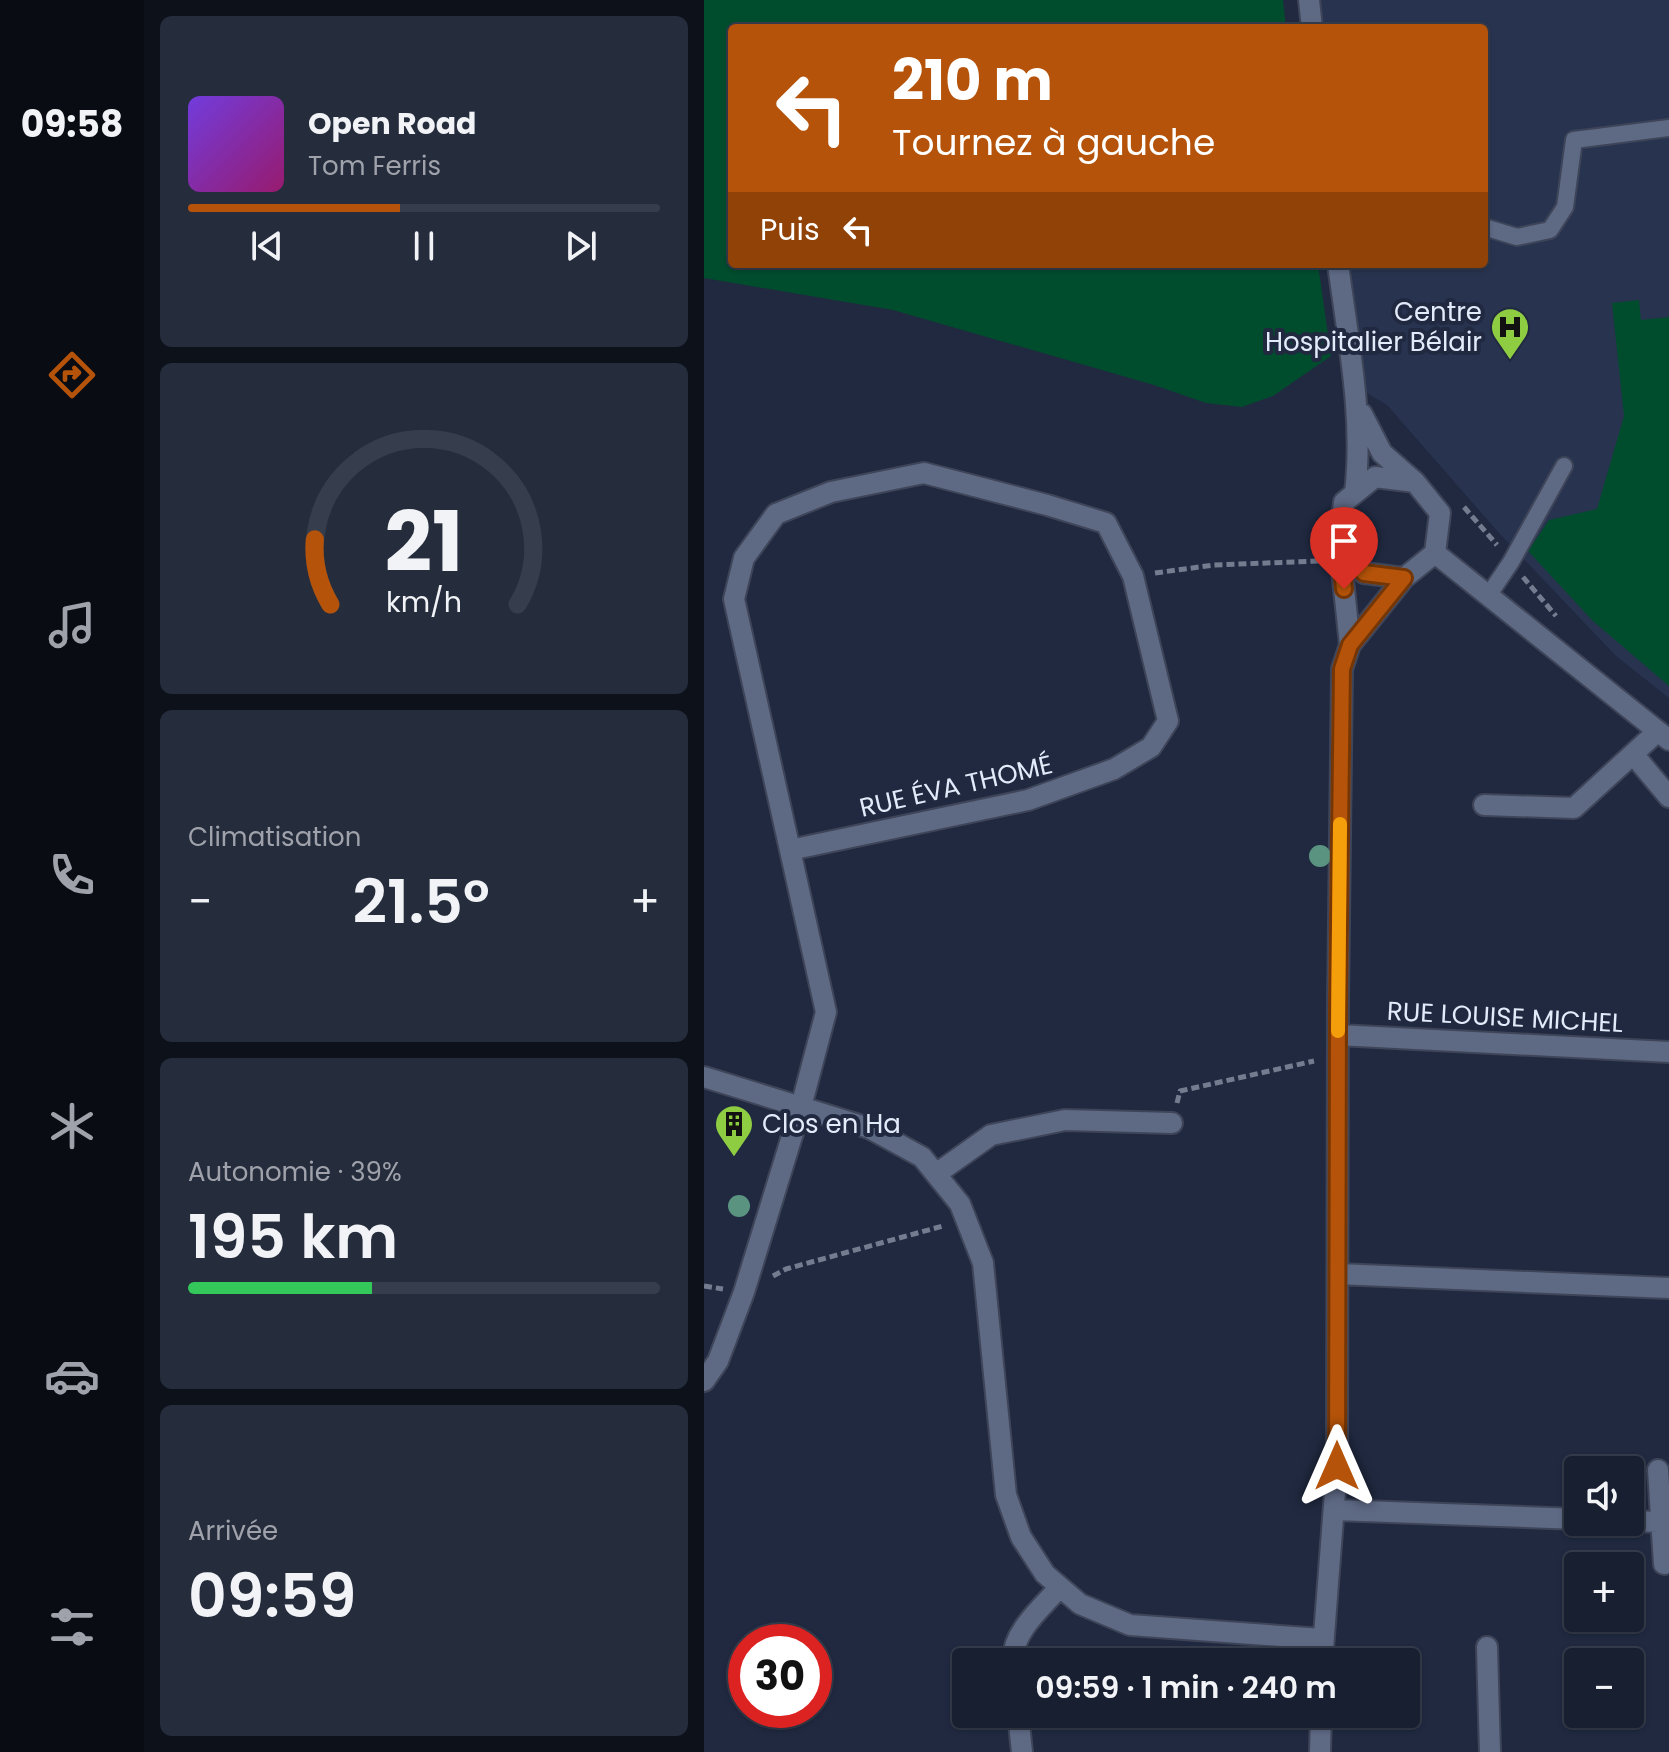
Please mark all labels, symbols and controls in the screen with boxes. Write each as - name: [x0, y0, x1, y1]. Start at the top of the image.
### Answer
- text: 210 m: [892, 41, 1053, 120]
- icon: left: [760, 56, 864, 160]
- text: 09:58: [21, 99, 123, 150]
- text: Open Road: [308, 102, 476, 145]
- text: Tournez à gauche: [892, 117, 1215, 168]
- text: Tom Ferris: [308, 148, 441, 184]
- text: Puis: [760, 208, 820, 251]
- icon: left: [836, 208, 880, 252]
- icon: previous: [245, 224, 289, 268]
- icon: pause: [402, 224, 446, 268]
- icon: next: [559, 224, 603, 268]
- place label: Centre Hospitalier Bélair: [1265, 294, 1482, 360]
- hospital icon: Centre Hospitalier Bélair: [1489, 306, 1531, 361]
- icon: directions: [44, 347, 100, 403]
- text: 21: [385, 483, 463, 599]
- pin: [1310, 507, 1378, 589]
- icon: arrive: [1322, 519, 1366, 563]
- text: km/h: [386, 582, 462, 622]
- icon: music: [44, 597, 100, 653]
- street label: RUE ÉVA THOMÉ: [856, 746, 1056, 826]
- text: Climatisation: [188, 819, 361, 855]
- icon: phone: [44, 847, 100, 903]
- text: 21.5°: [353, 860, 490, 944]
- text: −: [188, 871, 212, 932]
- text: +: [630, 871, 660, 932]
- street label: RUE LOUISE MICHEL: [1386, 993, 1624, 1041]
- icon: climate: [44, 1098, 100, 1154]
- building icon: Clos en Ha: [713, 1103, 755, 1158]
- place label: Clos en Ha: [762, 1106, 901, 1142]
- text: Autonomie · 39%: [188, 1154, 402, 1190]
- text: 195 km: [188, 1195, 398, 1279]
- icon: car: [44, 1348, 100, 1404]
- position arrow: [1295, 1424, 1379, 1508]
- map controls: [1564, 1456, 1644, 1728]
- button: sound: [1564, 1456, 1644, 1536]
- text: Arrivée: [188, 1513, 278, 1549]
- button: +: [1564, 1552, 1644, 1632]
- text: 09:59: [188, 1554, 356, 1638]
- icon: filters: [44, 1599, 100, 1655]
- speed limit sign: 30: [728, 1624, 832, 1728]
- button: −: [1564, 1648, 1644, 1728]
- text: 09:59 · 1 min · 240 m: [1035, 1666, 1337, 1709]

